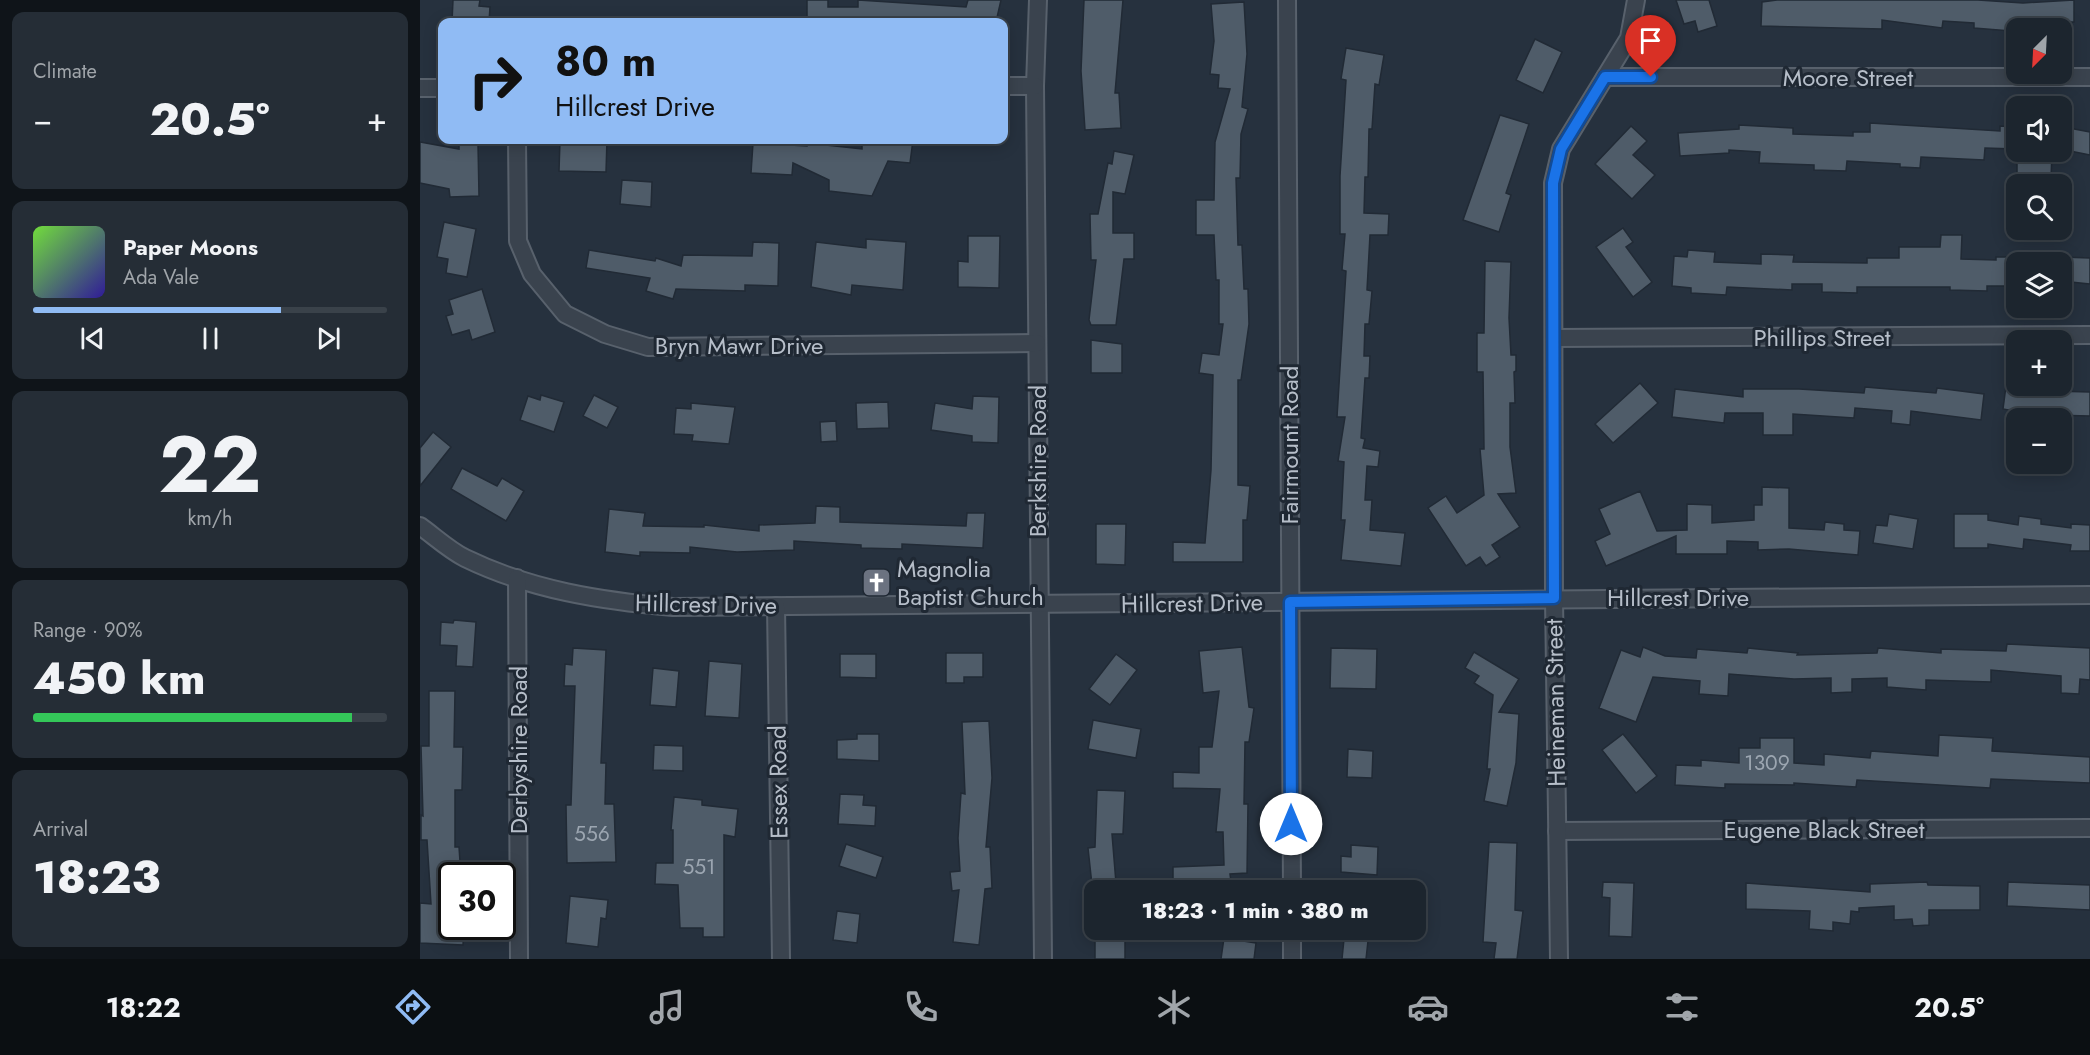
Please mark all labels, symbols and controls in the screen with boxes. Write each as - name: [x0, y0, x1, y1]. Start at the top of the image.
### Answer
- pin: [1625, 15, 1676, 77]
- north arrow: [2006, 18, 2072, 84]
- map controls: [2006, 18, 2072, 474]
- icon: arrive: [1634, 24, 1667, 57]
- text: 80 m: [555, 31, 656, 92]
- icon: right: [456, 42, 534, 120]
- text: Climate: [33, 57, 97, 86]
- street label: Moore Street: [1783, 60, 1913, 95]
- text: 20.5°: [150, 87, 270, 152]
- text: Hillcrest Drive: [555, 87, 715, 126]
- text: −: [33, 96, 52, 143]
- text: +: [367, 96, 387, 143]
- button: sound: [2006, 96, 2072, 162]
- button: search: [2006, 174, 2072, 240]
- text: Paper Moons: [123, 231, 258, 263]
- button: layers: [2006, 252, 2072, 318]
- text: Ada Vale: [123, 263, 199, 292]
- street label: Phillips Street: [1753, 320, 1891, 355]
- icon: previous: [76, 322, 109, 355]
- icon: pause: [194, 322, 227, 355]
- icon: next: [312, 322, 345, 355]
- street label: Bryn Mawr Drive: [655, 328, 823, 363]
- button: +: [2006, 330, 2072, 396]
- street label: Fairmount Road: [1272, 365, 1307, 525]
- street label: Berkshire Road: [1020, 385, 1055, 537]
- button: −: [2006, 408, 2072, 474]
- text: 22: [159, 409, 261, 521]
- text: km/h: [187, 504, 233, 533]
- place label: Magnolia Baptist Church: [897, 551, 1044, 614]
- church icon: Magnolia Baptist Church: [860, 566, 892, 598]
- street label: Hillcrest Drive: [1607, 580, 1749, 615]
- street label: Hillcrest Drive: [1121, 584, 1263, 622]
- street label: Hillcrest Drive: [635, 585, 777, 623]
- text: Range · 90%: [33, 616, 143, 645]
- street label: Heineman Street: [1536, 618, 1574, 787]
- text: 450 km: [33, 646, 205, 711]
- street label: Derbyshire Road: [501, 666, 536, 834]
- street label: Essex Road: [760, 725, 796, 839]
- house number: 1309: [1744, 748, 1790, 778]
- position arrow: [1259, 792, 1323, 856]
- street label: Eugene Black Street: [1724, 812, 1925, 847]
- text: Arrival: [33, 815, 88, 844]
- house number: 556: [574, 819, 610, 849]
- text: 18:23: [33, 845, 160, 910]
- house number: 551: [682, 852, 716, 882]
- speed limit sign: 30: [438, 862, 516, 940]
- text: 18:23 · 1 min · 380 m: [1141, 894, 1369, 926]
- icon: directions: [392, 986, 434, 1028]
- icon: music: [646, 986, 688, 1028]
- icon: phone: [900, 986, 942, 1028]
- icon: climate: [1153, 986, 1195, 1028]
- icon: car: [1407, 986, 1449, 1028]
- icon: filters: [1661, 986, 1703, 1028]
- text: 18:22: [106, 988, 181, 1027]
- text: 20.5°: [1914, 988, 1984, 1027]

